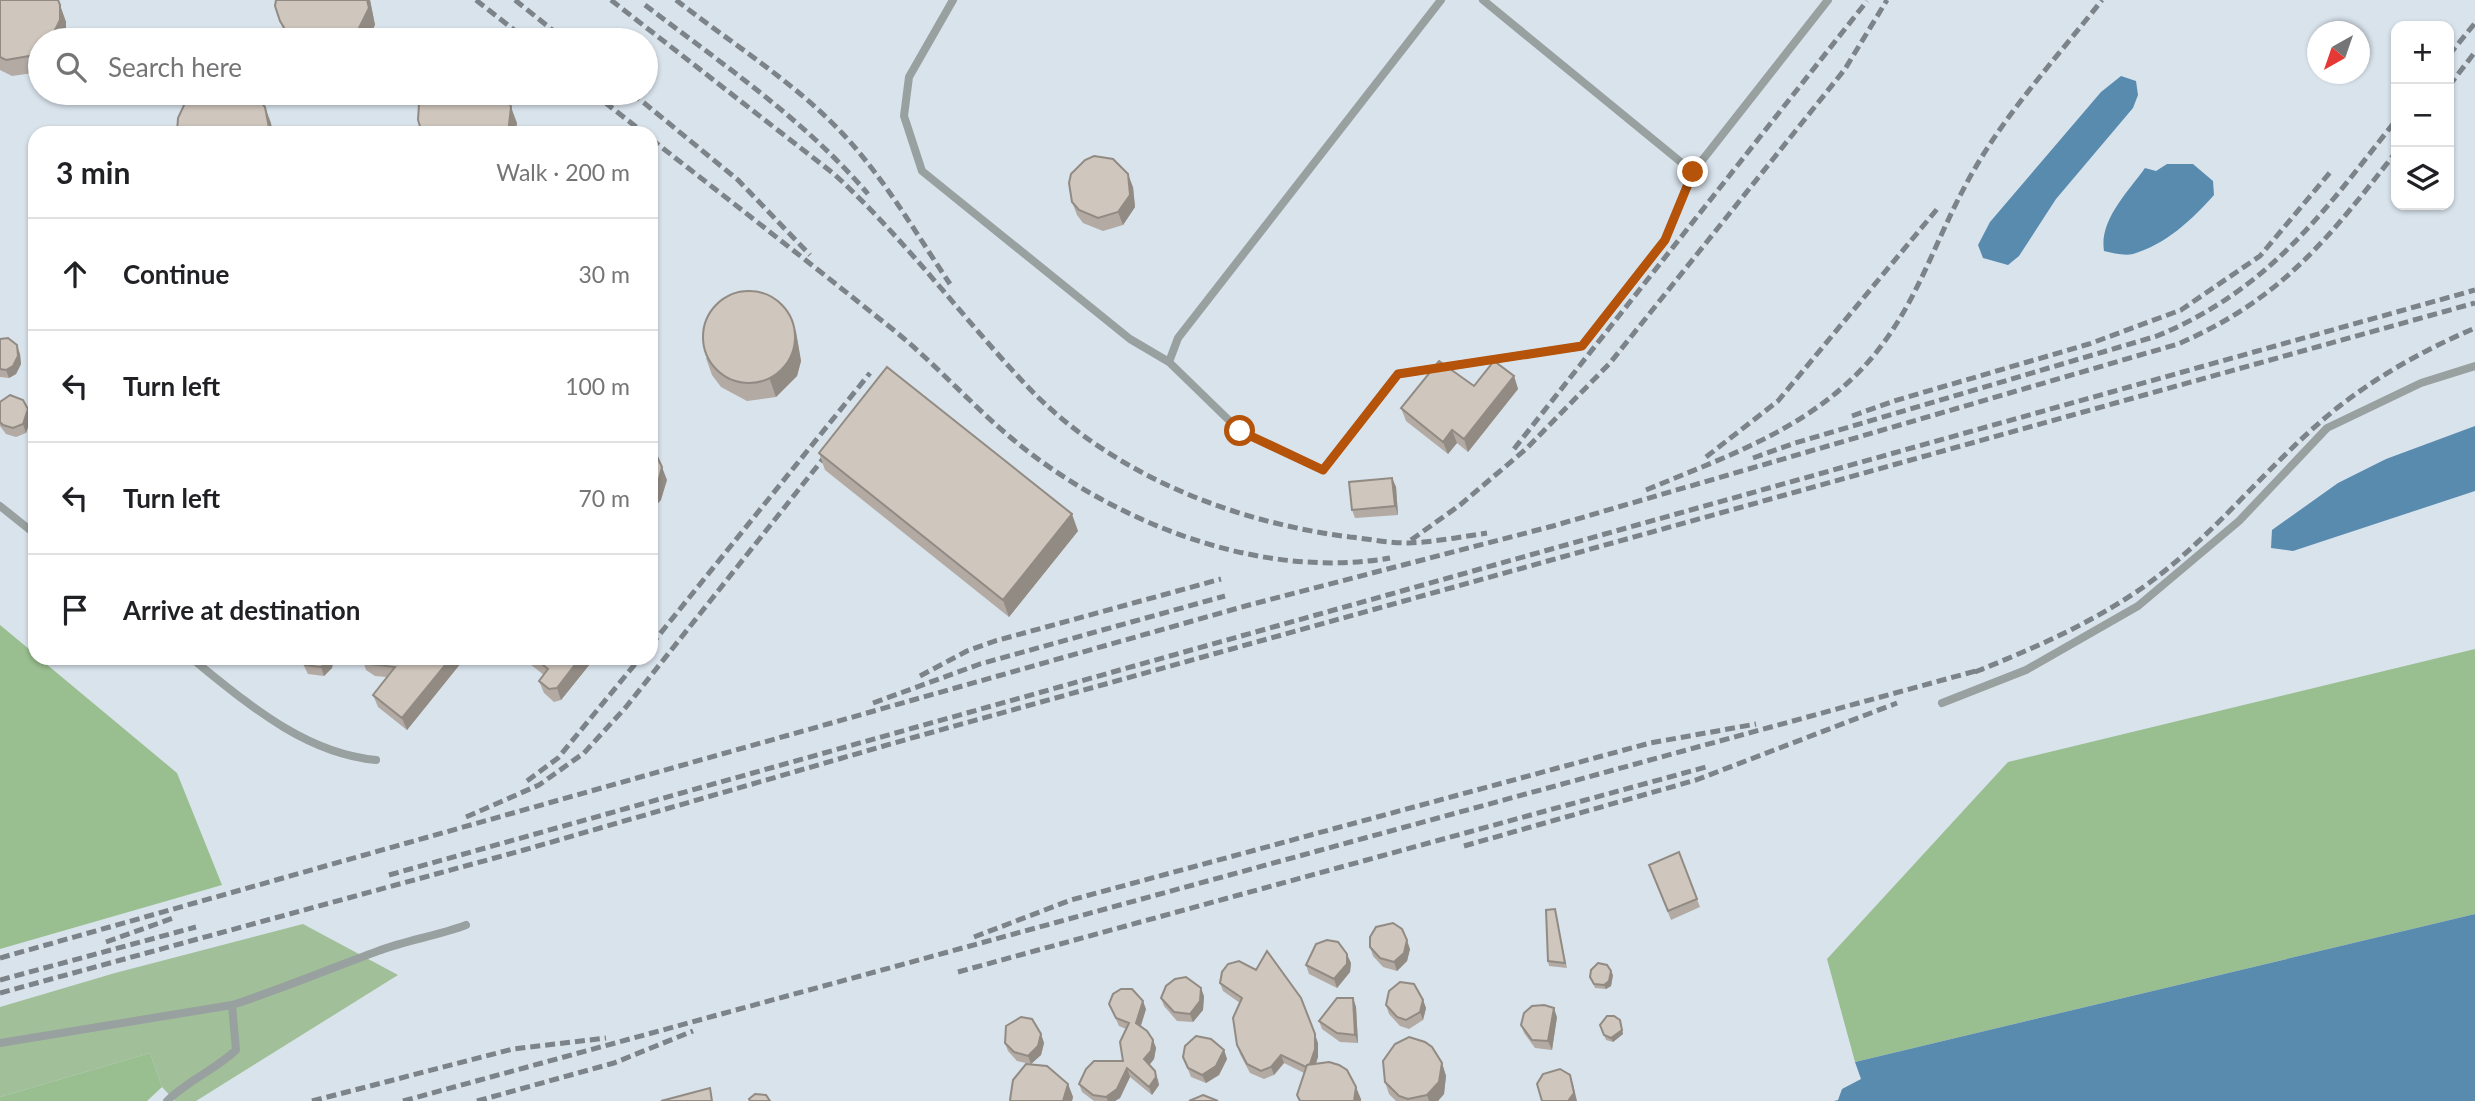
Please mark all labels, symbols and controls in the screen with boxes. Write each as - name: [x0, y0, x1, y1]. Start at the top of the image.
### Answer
- north arrow: [2307, 21, 2370, 84]
- map controls: [2391, 21, 2454, 210]
- button: +: [2391, 21, 2454, 84]
- search box: [28, 28, 658, 105]
- icon: search: [52, 48, 90, 86]
- text: Search here: [108, 51, 242, 83]
- button: −: [2391, 84, 2454, 147]
- button: layers: [2391, 147, 2454, 210]
- text: 3 min: [56, 154, 130, 190]
- route end: [1677, 156, 1708, 187]
- text: Walk · 200 m: [496, 158, 630, 186]
- icon: ahead: [56, 255, 94, 293]
- text: Continue: [123, 258, 229, 290]
- text: 30 m: [579, 260, 630, 288]
- icon: left: [56, 367, 94, 405]
- text: Turn left: [123, 370, 220, 402]
- text: 100 m: [565, 372, 630, 400]
- route start: [1224, 415, 1255, 446]
- icon: left: [56, 479, 94, 517]
- text: Turn left: [123, 482, 220, 514]
- text: 70 m: [579, 484, 630, 512]
- icon: arrive: [56, 591, 94, 629]
- text: Arrive at destination: [123, 594, 360, 626]

